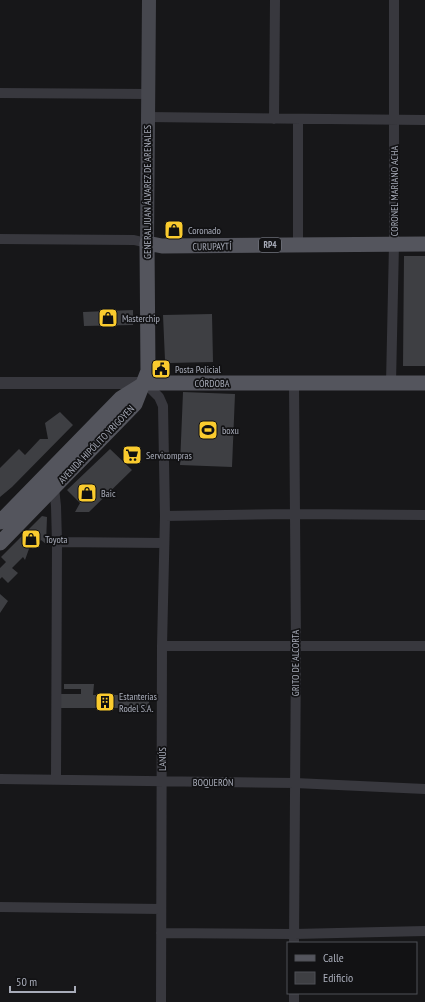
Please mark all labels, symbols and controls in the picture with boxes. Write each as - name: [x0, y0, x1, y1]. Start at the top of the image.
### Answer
- street label: GENERAL JUAN ÁLVAREZ DE ARENALES: [141, 125, 154, 259]
- street label: CORONEL MARIANO ACHA: [388, 146, 401, 236]
- shop icon: Coronado: [163, 219, 185, 241]
- place label: Coronado: [188, 224, 221, 237]
- road number: RP4: [259, 238, 281, 252]
- street label: CURUPAYTÍ: [192, 240, 232, 253]
- shop icon: Masterchip: [97, 307, 119, 329]
- place label: Masterchip: [122, 312, 160, 325]
- public building icon: Posta Policial: [150, 358, 172, 380]
- place label: Posta Policial: [175, 363, 222, 376]
- street label: CÓRDOBA: [195, 377, 230, 390]
- street label: AVENIDA HIPÓLITO YRIGOYEN: [56, 402, 137, 486]
- sports icon: boxu: [197, 419, 219, 441]
- place label: boxu: [222, 424, 239, 437]
- supermarket icon: Servicompras: [121, 444, 143, 466]
- place label: Servicompras: [146, 449, 193, 462]
- shop icon: Baic: [76, 482, 98, 504]
- place label: Baic: [101, 487, 116, 500]
- shop icon: Toyota: [20, 528, 42, 550]
- place label: Toyota: [45, 533, 68, 546]
- street label: GRITO DE ALCORTA: [289, 630, 302, 696]
- place label: Estanterias Rodel S.A.: [119, 690, 158, 715]
- building icon: Estanterias Rodel S.A.: [94, 691, 116, 713]
- street label: LANÚS: [156, 747, 169, 771]
- street label: BOQUERÓN: [193, 776, 233, 789]
- legend: [287, 942, 417, 994]
- text: Calle: [323, 950, 344, 965]
- scale bar: [10, 968, 75, 994]
- text: Edificio: [323, 970, 353, 985]
- text: 50 m: [16, 974, 37, 989]

